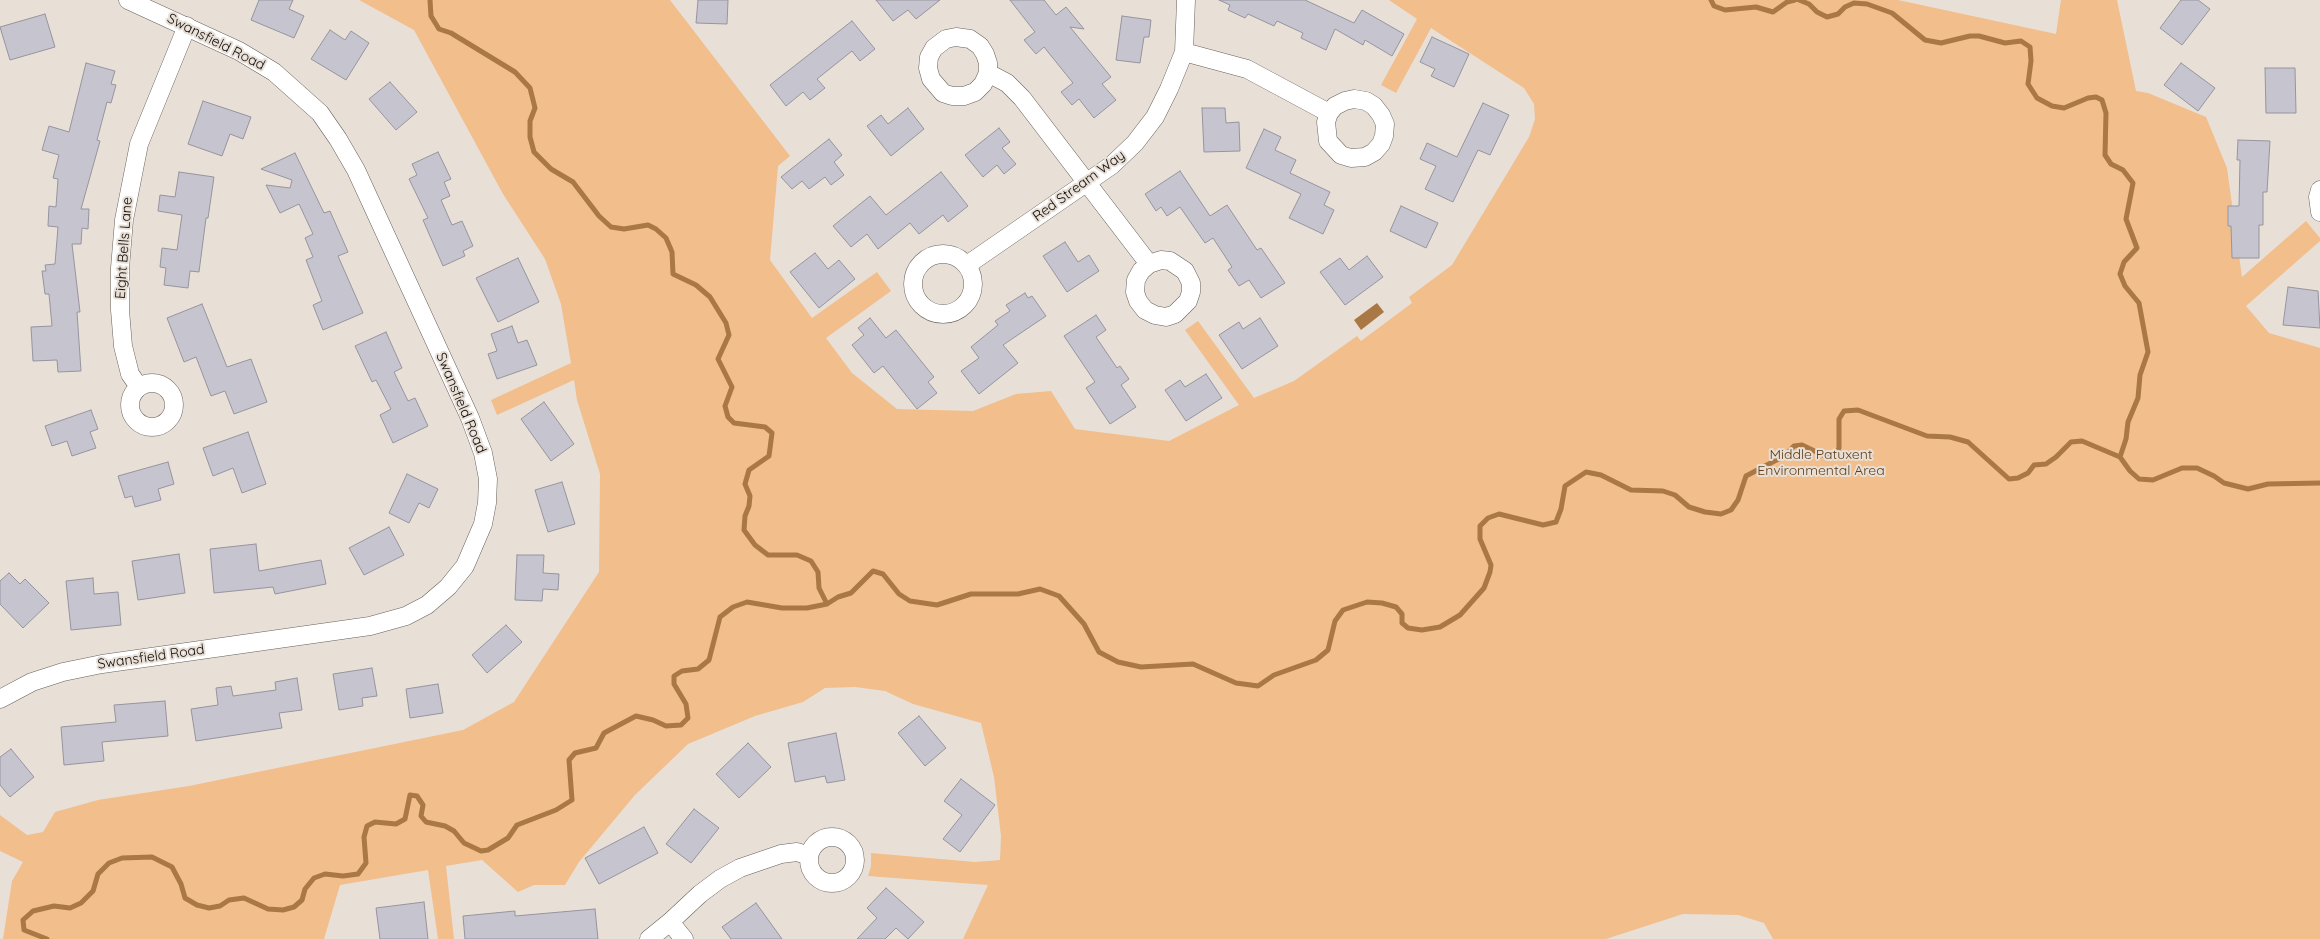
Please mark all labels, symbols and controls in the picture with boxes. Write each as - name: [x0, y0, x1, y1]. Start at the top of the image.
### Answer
- street label: Swansfield Road: [164, 10, 268, 74]
- street label: Red Stream Way: [1030, 147, 1128, 225]
- street label: Eight Bells Lane: [112, 197, 136, 299]
- street label: Swansfield Road: [432, 350, 490, 456]
- park label: Middle Patuxent Environmental Area: [1757, 447, 1885, 480]
- street label: Swansfield Road: [97, 641, 205, 673]

